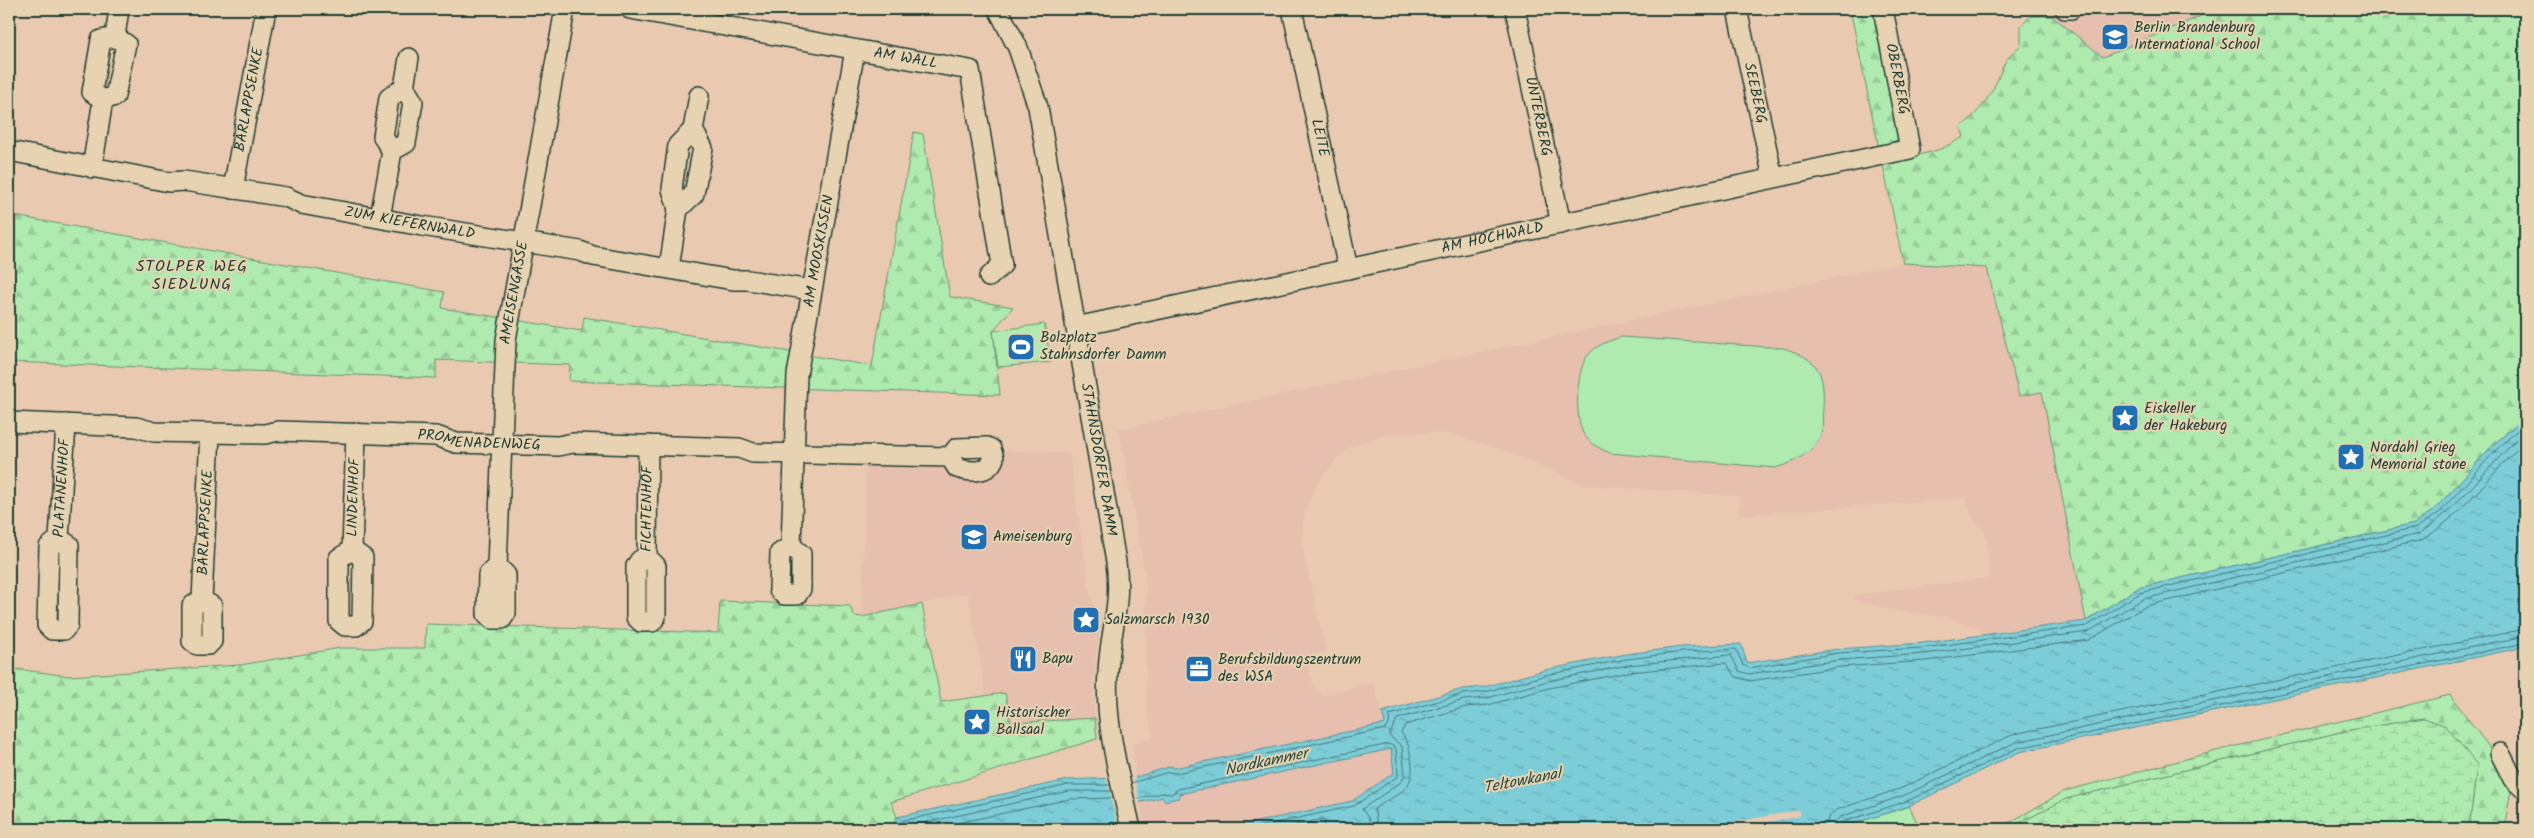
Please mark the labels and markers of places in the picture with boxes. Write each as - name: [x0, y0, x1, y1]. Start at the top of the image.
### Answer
- place label: Berlin Brandenburg International School: [2134, 16, 2260, 57]
- school or university icon: Berlin Brandenburg International School: [2100, 22, 2130, 52]
- place label: Bolzplatz Stahnsdorfer Damm: [1040, 326, 1166, 367]
- sports icon: Bolzplatz Stahnsdorfer Damm: [1006, 332, 1036, 362]
- place label: Eiskeller der Hakeburg: [2144, 397, 2227, 438]
- place icon: Eiskeller der Hakeburg: [2110, 403, 2140, 433]
- place label: Nordahl Grieg Memorial stone: [2370, 436, 2467, 477]
- place icon: Nordahl Grieg Memorial stone: [2336, 442, 2366, 472]
- school or university icon: Ameisenburg: [959, 522, 989, 552]
- place label: Ameisenburg: [993, 525, 1073, 549]
- place icon: Salzmarsch 1930: [1071, 605, 1101, 635]
- place label: Salzmarsch 1930: [1105, 608, 1210, 632]
- restaurant icon: Bapu: [1008, 644, 1038, 674]
- place label: Bapu: [1042, 647, 1073, 671]
- place label: Berufsbildungszentrum des WSA: [1218, 648, 1361, 689]
- office icon: Berufsbildungszentrum des WSA: [1184, 654, 1214, 684]
- place label: Historischer Ballsaal: [996, 701, 1071, 742]
- place icon: Historischer Ballsaal: [962, 707, 992, 737]

